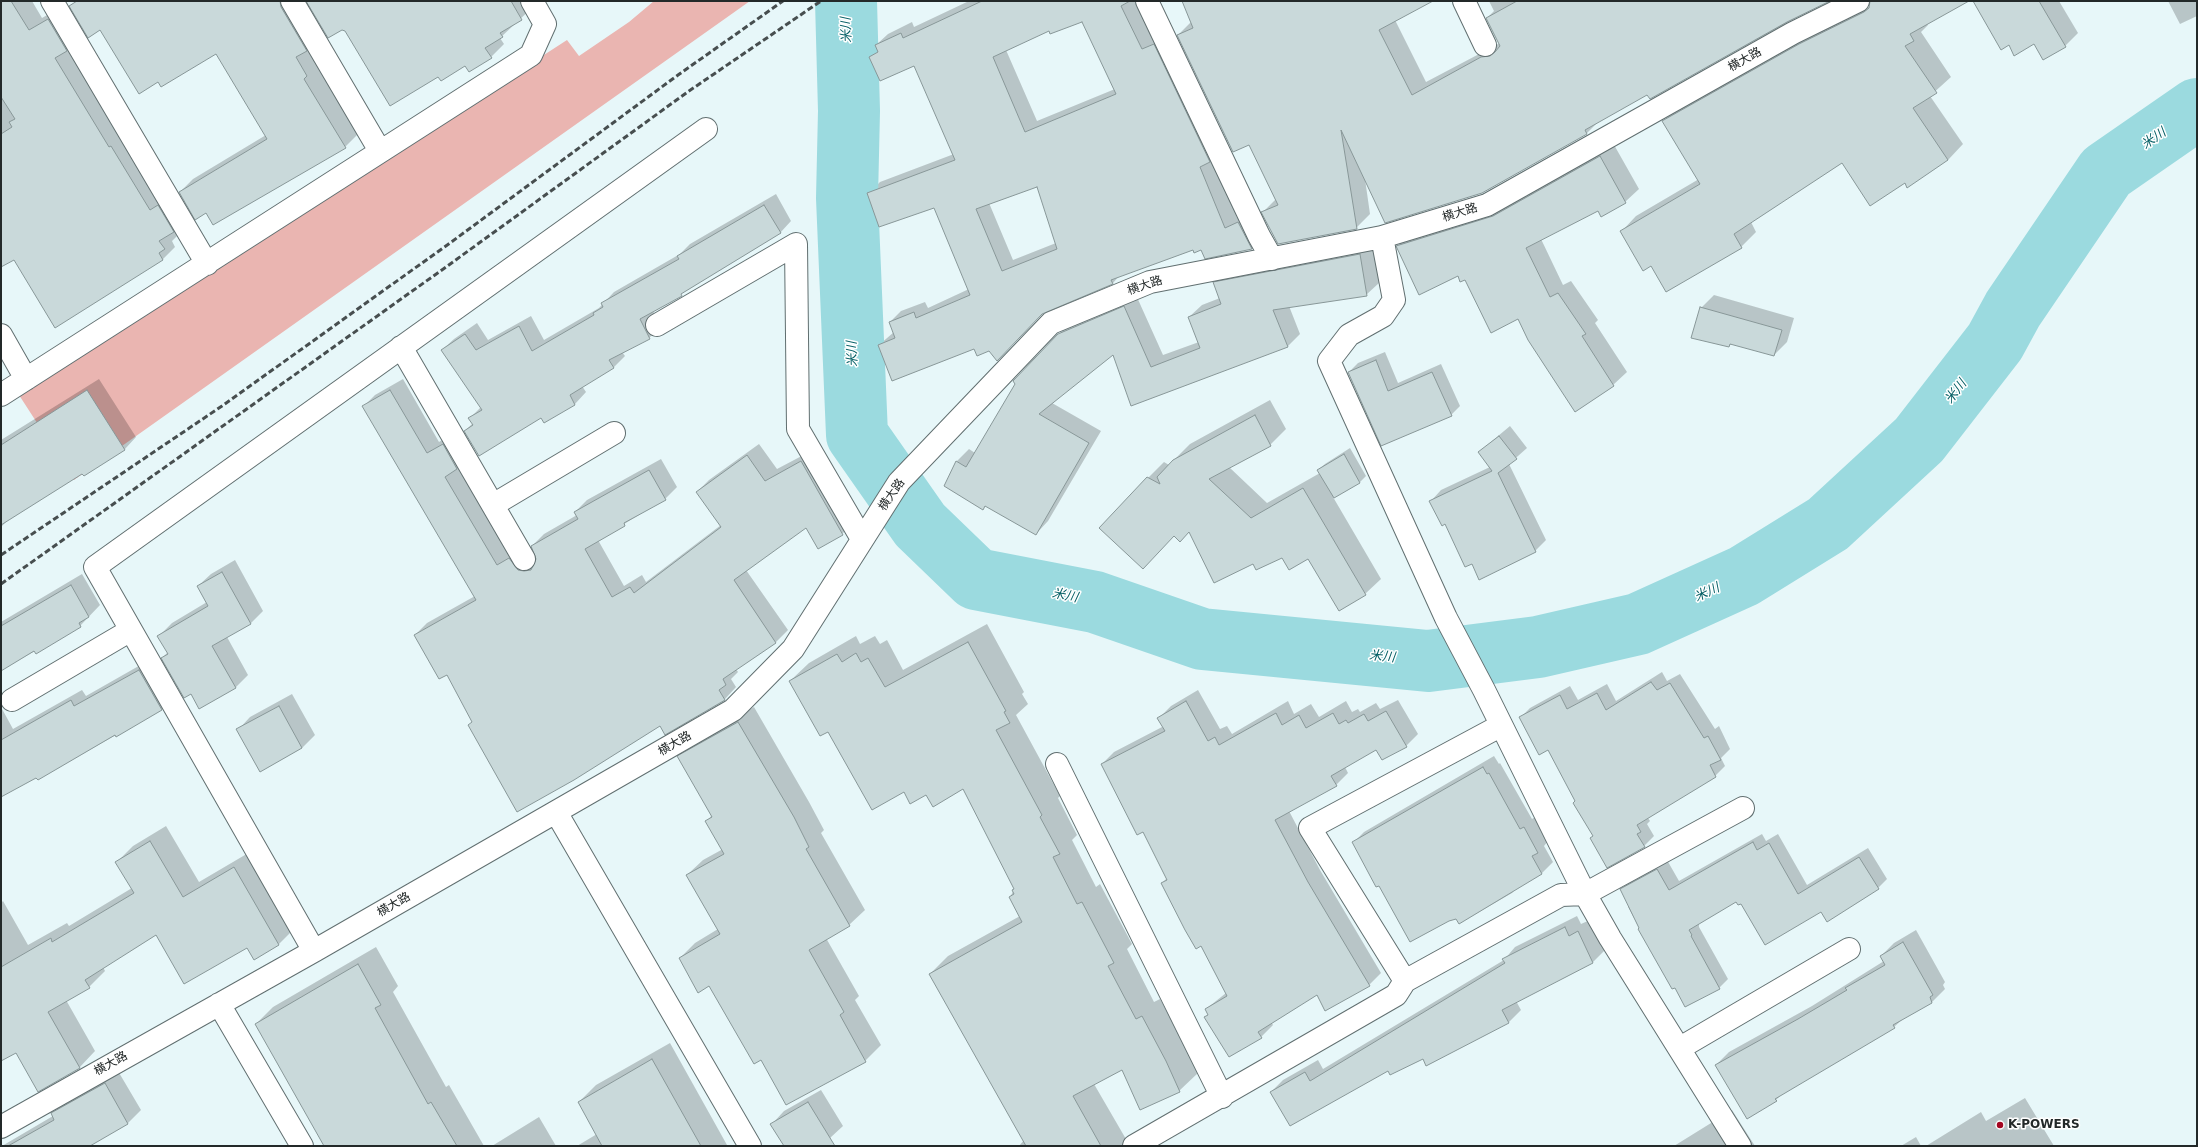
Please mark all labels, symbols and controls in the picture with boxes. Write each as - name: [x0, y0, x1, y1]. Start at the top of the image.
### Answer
- water label: 米川: [839, 17, 855, 43]
- street label: 横大路: [1726, 45, 1764, 75]
- water label: 米川: [2139, 125, 2169, 153]
- street label: 横大路: [1441, 201, 1479, 225]
- street label: 横大路: [1126, 274, 1164, 298]
- water label: 米川: [845, 341, 861, 367]
- water label: 米川: [1942, 377, 1970, 407]
- street label: 横大路: [876, 476, 908, 514]
- water label: 米川: [1692, 580, 1722, 606]
- water label: 米川: [1051, 586, 1079, 606]
- water label: 米川: [1368, 648, 1396, 666]
- street label: 横大路: [656, 729, 694, 759]
- street label: 横大路: [375, 890, 413, 920]
- street label: 横大路: [92, 1049, 130, 1079]
- place label: K-POWERS: [2008, 1118, 2080, 1132]
- marker: K-POWERS: [1995, 1120, 2005, 1130]

